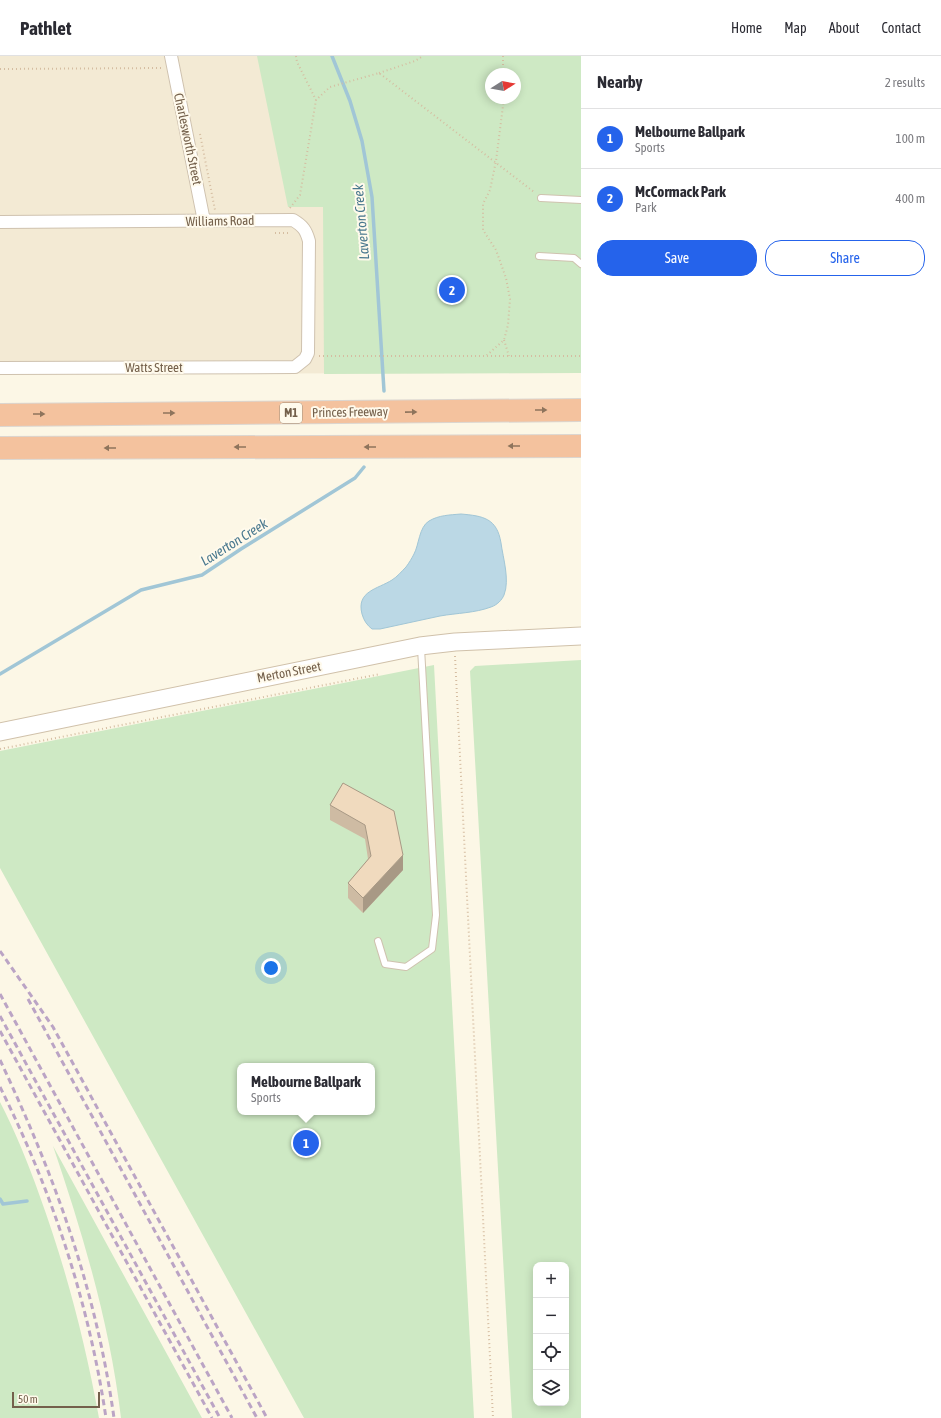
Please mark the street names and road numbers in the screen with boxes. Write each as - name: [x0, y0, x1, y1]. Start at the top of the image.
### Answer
- street label: Charlesworth Street: [171, 92, 205, 187]
- street label: Williams Road: [185, 213, 255, 229]
- street label: Watts Street: [125, 360, 183, 375]
- road number: M1: [280, 403, 302, 423]
- street label: Princes Freeway: [312, 404, 389, 420]
- street label: Merton Street: [256, 658, 322, 686]

